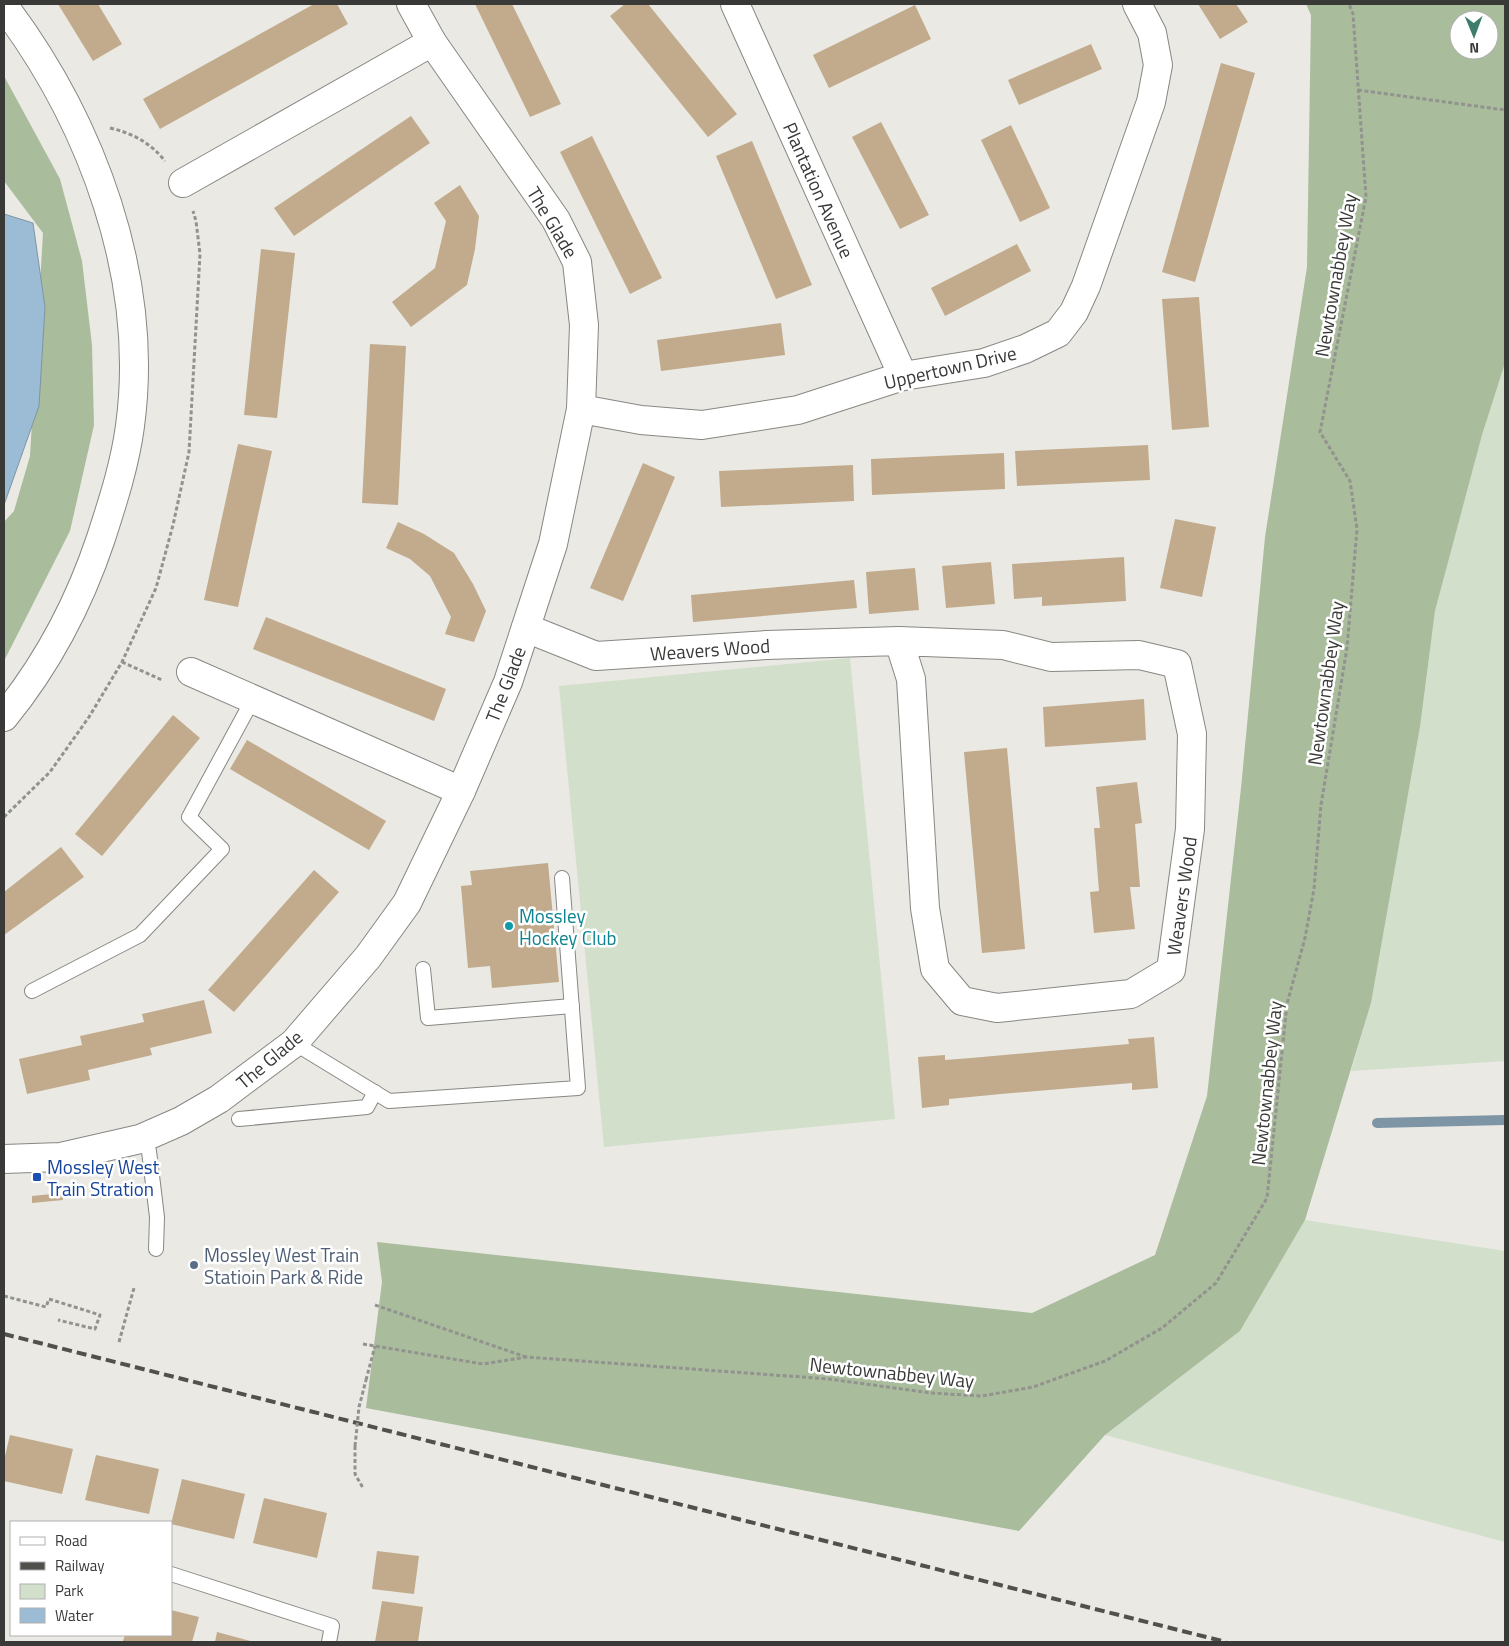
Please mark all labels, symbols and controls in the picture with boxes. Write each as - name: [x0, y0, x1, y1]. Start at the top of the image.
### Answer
- north arrow: [1449, 10, 1499, 60]
- text: N: [1469, 38, 1479, 59]
- street label: Plantation Avenue: [776, 117, 862, 263]
- street label: The Glade: [520, 181, 586, 263]
- street label: Newtownabbey Way: [1306, 191, 1364, 359]
- street label: Uppertown Drive: [881, 338, 1019, 396]
- street label: Newtownabbey Way: [1299, 599, 1351, 767]
- street label: Weavers Wood: [649, 630, 771, 668]
- street label: The Glade: [477, 642, 533, 726]
- street label: Weavers Wood: [1158, 834, 1204, 958]
- place label: Mossley Hockey Club: [519, 901, 617, 952]
- marker: Mossley Hockey Club: [503, 920, 515, 932]
- street label: Newtownabbey Way: [1243, 999, 1289, 1167]
- street label: The Glade: [229, 1022, 309, 1096]
- place label: Mossley West Train Stration: [47, 1152, 160, 1203]
- marker: Mossley West Train Stration: [31, 1171, 43, 1183]
- place label: Mossley West Train Statioin Park & Ride: [204, 1240, 363, 1291]
- marker: Mossley West Train Statioin Park & Ride: [188, 1259, 200, 1271]
- street label: Newtownabbey Way: [808, 1349, 976, 1395]
- legend: [10, 1521, 172, 1636]
- text: Road: [55, 1529, 87, 1552]
- text: Railway: [55, 1554, 105, 1577]
- text: Park: [55, 1579, 84, 1602]
- text: Water: [55, 1604, 94, 1627]

